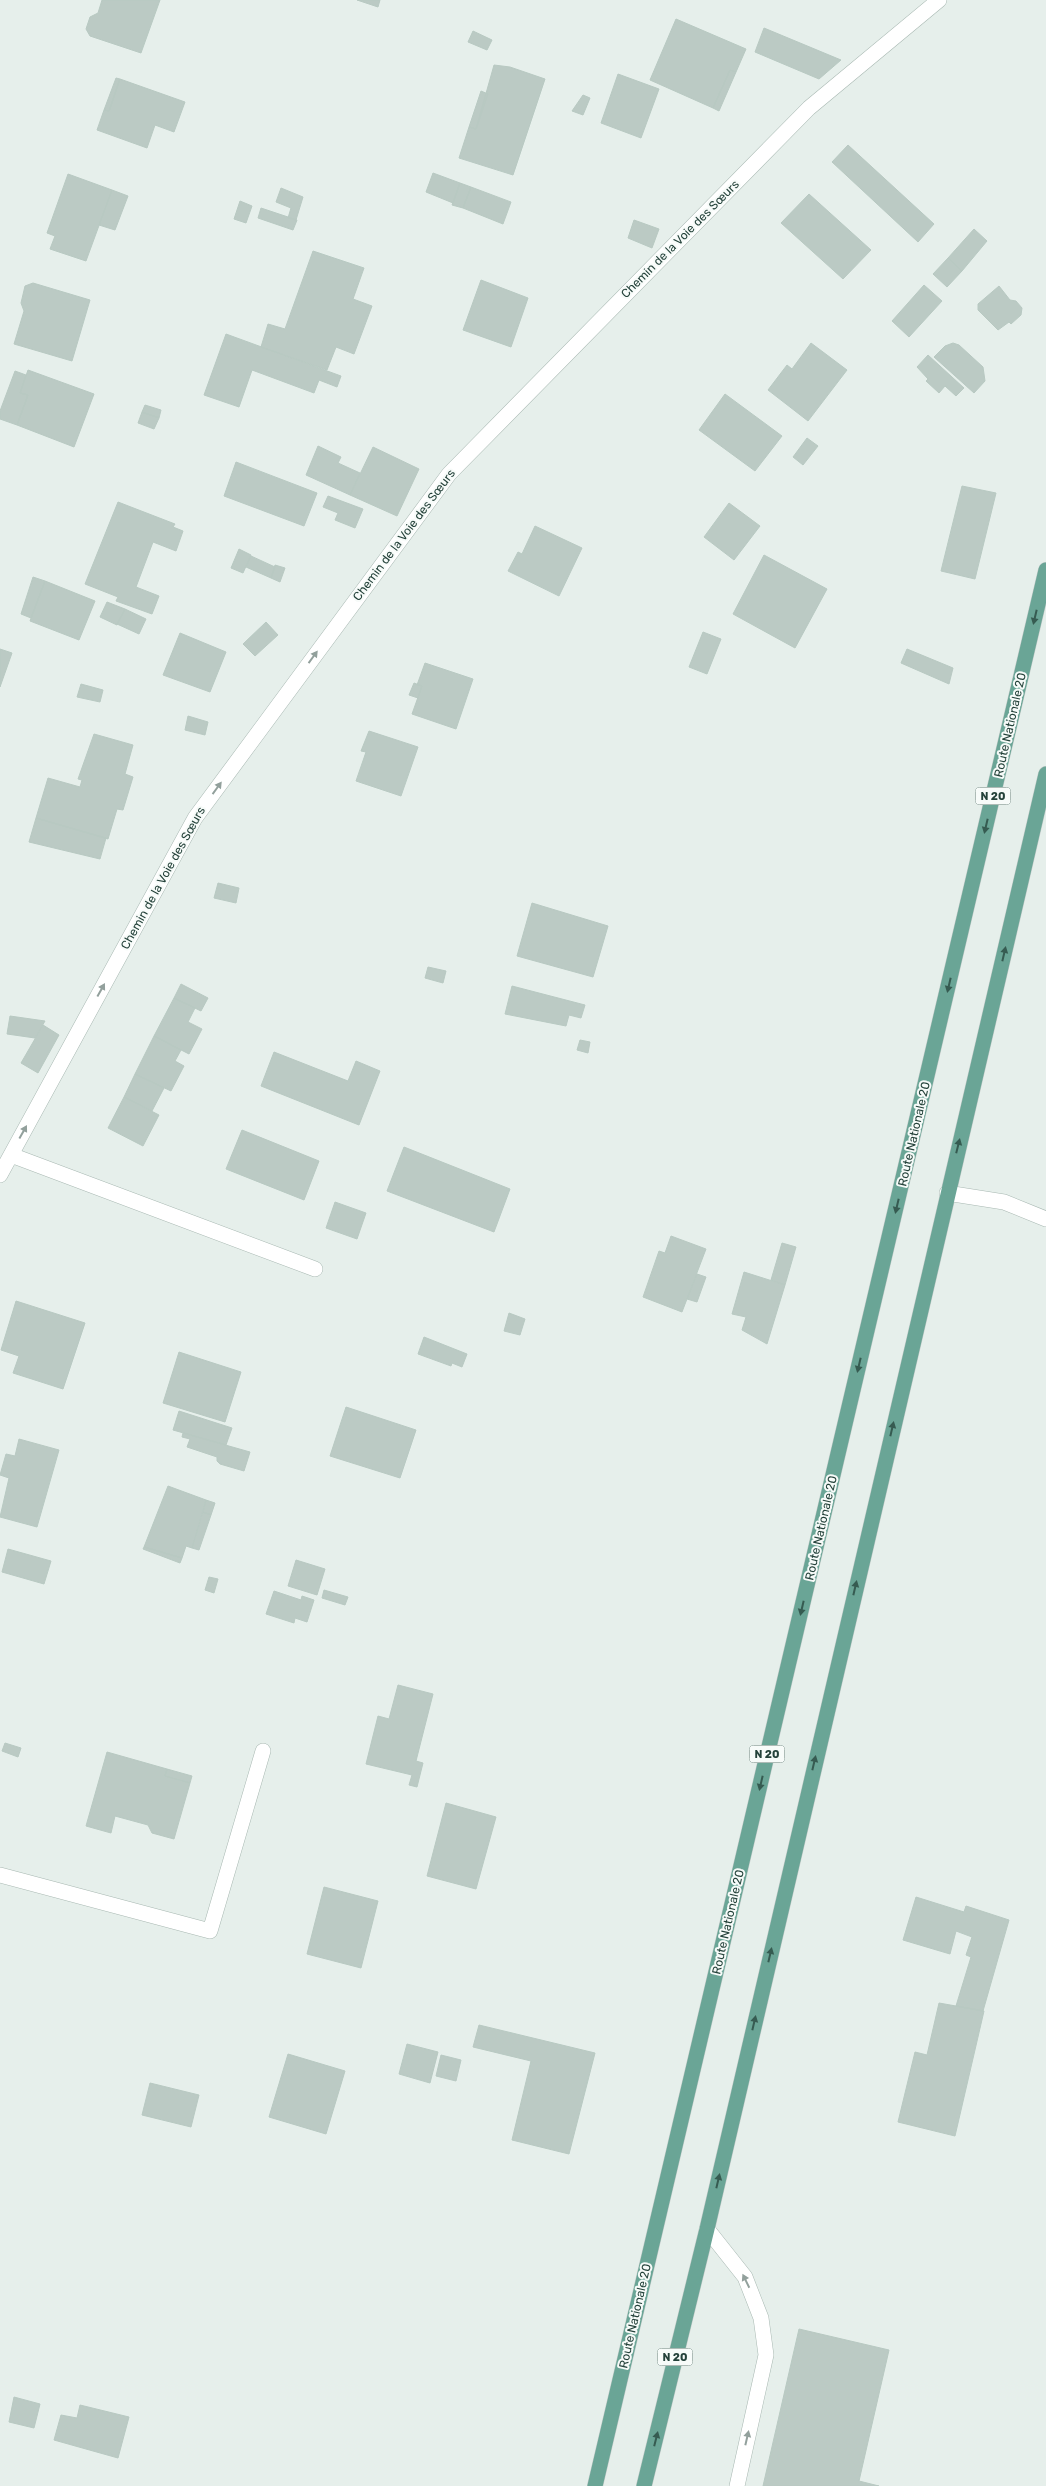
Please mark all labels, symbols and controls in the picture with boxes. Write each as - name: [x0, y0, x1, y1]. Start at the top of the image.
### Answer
- street label: Chemin de la Voie des Sœurs: [618, 177, 742, 301]
- street label: Chemin de la Voie des Sœurs: [350, 467, 458, 603]
- one-way arrow: [1031, 610, 1039, 625]
- one-way arrow: [308, 650, 318, 664]
- street label: Route Nationale 20: [991, 671, 1029, 779]
- one-way arrow: [211, 782, 222, 795]
- road number: N 20: [976, 788, 1010, 804]
- street label: Chemin de la Voie des Sœurs: [118, 804, 208, 952]
- one-way arrow: [982, 819, 990, 834]
- one-way arrow: [1000, 946, 1008, 961]
- one-way arrow: [945, 977, 953, 992]
- one-way arrow: [97, 982, 105, 997]
- street label: Route Nationale 20: [895, 1080, 933, 1188]
- one-way arrow: [19, 1126, 28, 1139]
- one-way arrow: [954, 1138, 962, 1153]
- one-way arrow: [893, 1199, 901, 1214]
- one-way arrow: [855, 1357, 863, 1372]
- one-way arrow: [888, 1422, 896, 1437]
- street label: Route Nationale 20: [802, 1474, 840, 1582]
- one-way arrow: [851, 1580, 859, 1595]
- one-way arrow: [798, 1600, 806, 1616]
- road number: N 20: [750, 1746, 784, 1762]
- one-way arrow: [810, 1755, 818, 1770]
- one-way arrow: [757, 1776, 765, 1791]
- street label: Route Nationale 20: [709, 1868, 747, 1976]
- one-way arrow: [766, 1948, 774, 1963]
- one-way arrow: [750, 2015, 758, 2030]
- one-way arrow: [714, 2174, 722, 2189]
- street label: Route Nationale 20: [616, 2262, 654, 2370]
- one-way arrow: [741, 2274, 750, 2289]
- road number: N 20: [658, 2348, 692, 2366]
- one-way arrow: [744, 2430, 752, 2446]
- one-way arrow: [652, 2431, 660, 2446]

